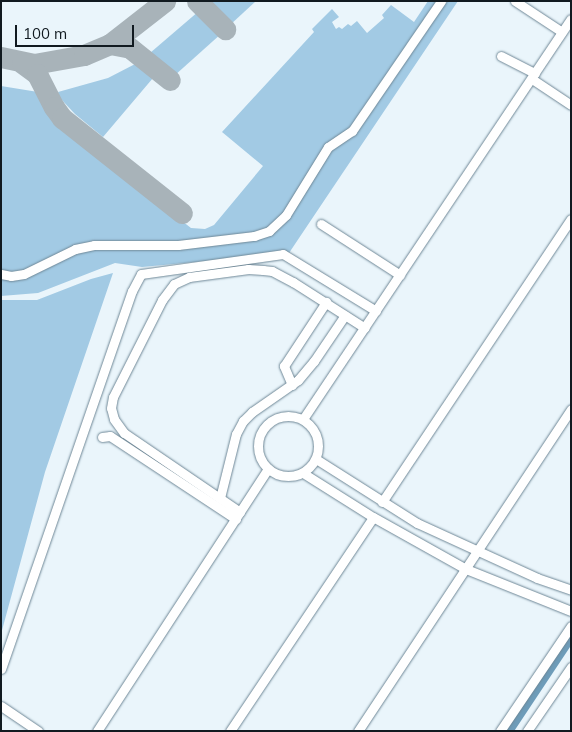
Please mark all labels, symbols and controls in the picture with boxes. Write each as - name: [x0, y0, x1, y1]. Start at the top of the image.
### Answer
- scale bar: [18, 15, 136, 47]
- text: 100 m: [23, 24, 67, 43]

